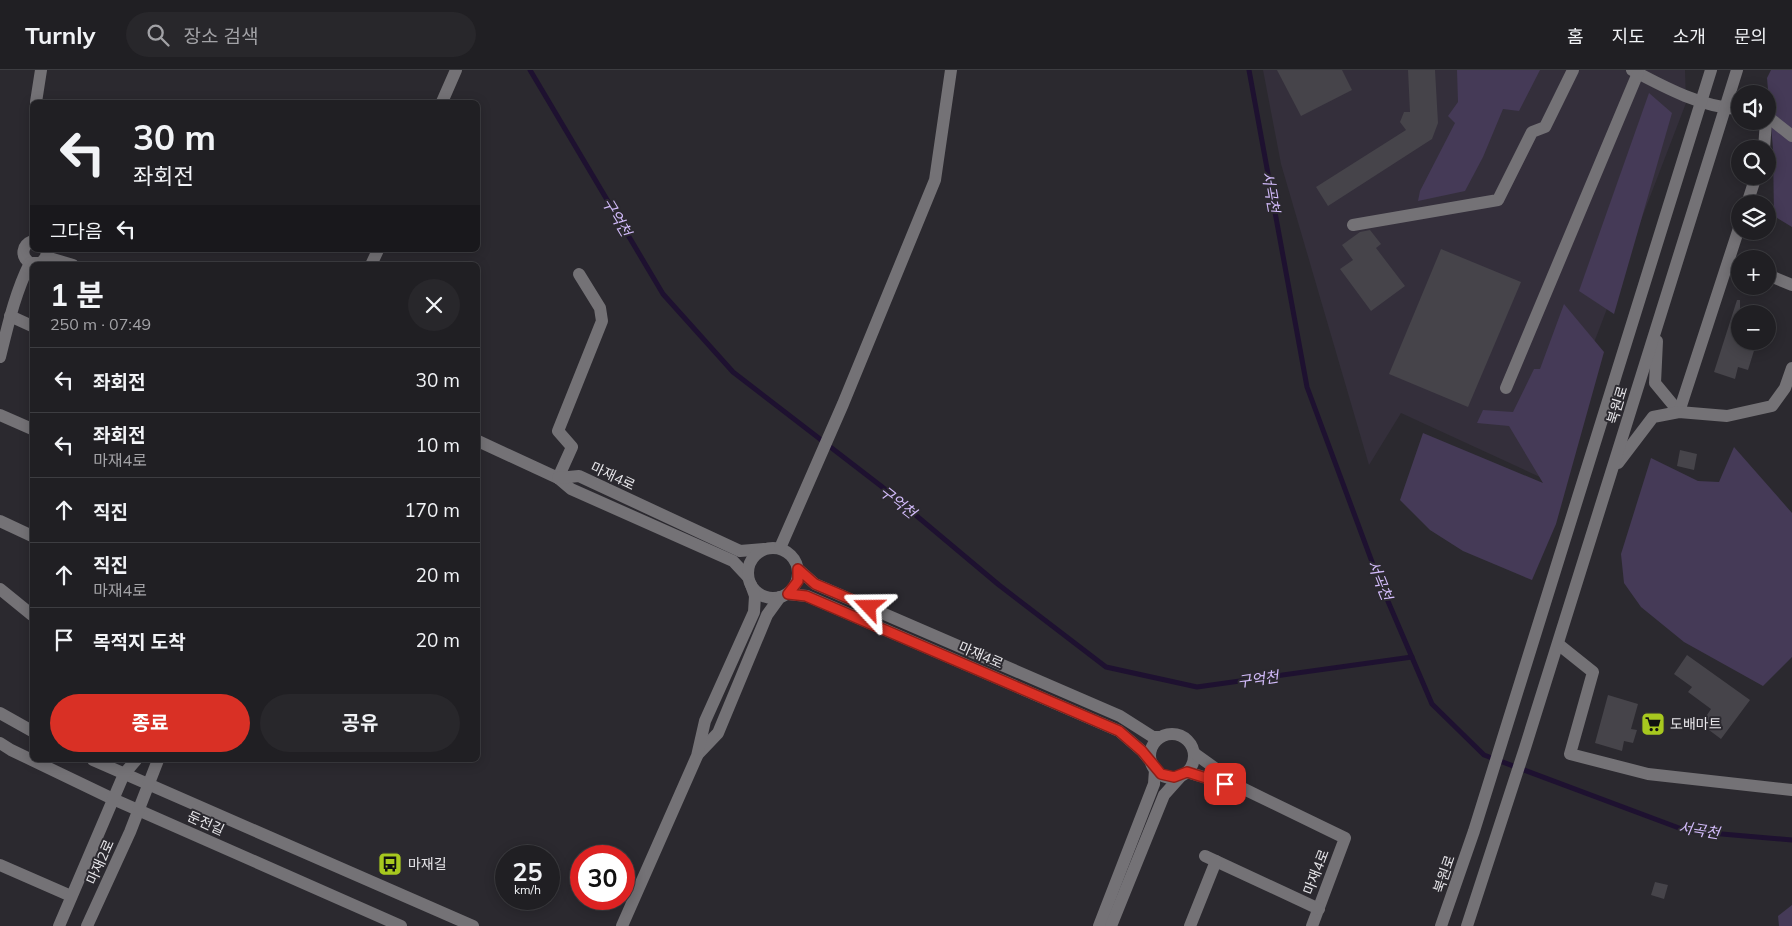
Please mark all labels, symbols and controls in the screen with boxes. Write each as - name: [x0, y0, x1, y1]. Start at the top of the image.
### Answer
- search box: [126, 12, 476, 57]
- text: Turnly: [25, 20, 96, 50]
- icon: search: [144, 21, 172, 49]
- text: 장소 검색: [184, 24, 258, 48]
- text: 홈: [1567, 25, 1584, 48]
- text: 지도: [1612, 25, 1645, 48]
- text: 소개: [1673, 25, 1706, 48]
- text: 문의: [1734, 25, 1767, 48]
- map controls: [1731, 85, 1776, 350]
- button: sound: [1731, 85, 1776, 130]
- text: 30 m: [133, 115, 216, 159]
- icon: left: [50, 120, 115, 185]
- button: search: [1731, 140, 1776, 185]
- text: 좌회전: [133, 162, 194, 190]
- water label: 서곡천: [1258, 170, 1284, 216]
- water label: 구억천: [598, 194, 637, 242]
- button: layers: [1731, 195, 1776, 240]
- icon: left: [112, 215, 140, 243]
- text: 그다음: [50, 219, 102, 243]
- button: +: [1731, 250, 1776, 295]
- text: 1 분: [50, 276, 104, 314]
- button: close: [408, 279, 460, 331]
- button: −: [1731, 305, 1776, 350]
- text: 250 m · 07:49: [50, 314, 151, 334]
- icon: left: [50, 366, 78, 394]
- text: 30 m: [416, 368, 460, 392]
- text: 좌회전: [93, 370, 145, 394]
- street label: 북원로: [1603, 384, 1631, 426]
- text: 좌회전: [93, 423, 145, 447]
- icon: left: [50, 431, 78, 459]
- text: 10 m: [416, 433, 460, 457]
- text: 마재4로: [93, 450, 147, 470]
- street label: 마재4로: [588, 458, 638, 494]
- water label: 구억천: [876, 482, 922, 524]
- icon: ahead: [50, 496, 78, 524]
- text: 170 m: [404, 498, 460, 522]
- text: 직진: [93, 500, 128, 524]
- text: 직진: [93, 553, 128, 577]
- water label: 서곡천: [1363, 557, 1397, 605]
- icon: ahead: [50, 561, 78, 589]
- text: 20 m: [416, 563, 460, 587]
- text: 마재4로: [93, 580, 147, 600]
- position arrow: [842, 580, 894, 632]
- icon: arrive: [50, 626, 78, 654]
- text: 20 m: [416, 628, 460, 652]
- text: 목적지 도착: [93, 630, 186, 654]
- street label: 마재4로: [956, 638, 1006, 673]
- water label: 구억천: [1236, 666, 1282, 691]
- button: 종료: [50, 694, 250, 752]
- button: 공유: [260, 694, 460, 752]
- supermarket icon: 도배마트: [1640, 711, 1666, 737]
- place label: 도배마트: [1670, 715, 1722, 733]
- pin: [1204, 763, 1246, 805]
- icon: arrive: [1211, 770, 1239, 798]
- street label: 둔전길: [185, 807, 227, 839]
- water label: 서곡천: [1677, 817, 1723, 843]
- street label: 마재2로: [82, 837, 118, 887]
- speed limit sign: 30: [570, 845, 635, 910]
- street label: 마재4로: [1299, 847, 1333, 897]
- bus stop icon: 마재길: [377, 851, 403, 877]
- street label: 북원로: [1429, 853, 1459, 895]
- place label: 마재길: [408, 855, 447, 873]
- text: 25: [512, 856, 543, 887]
- text: km/h: [514, 882, 541, 897]

